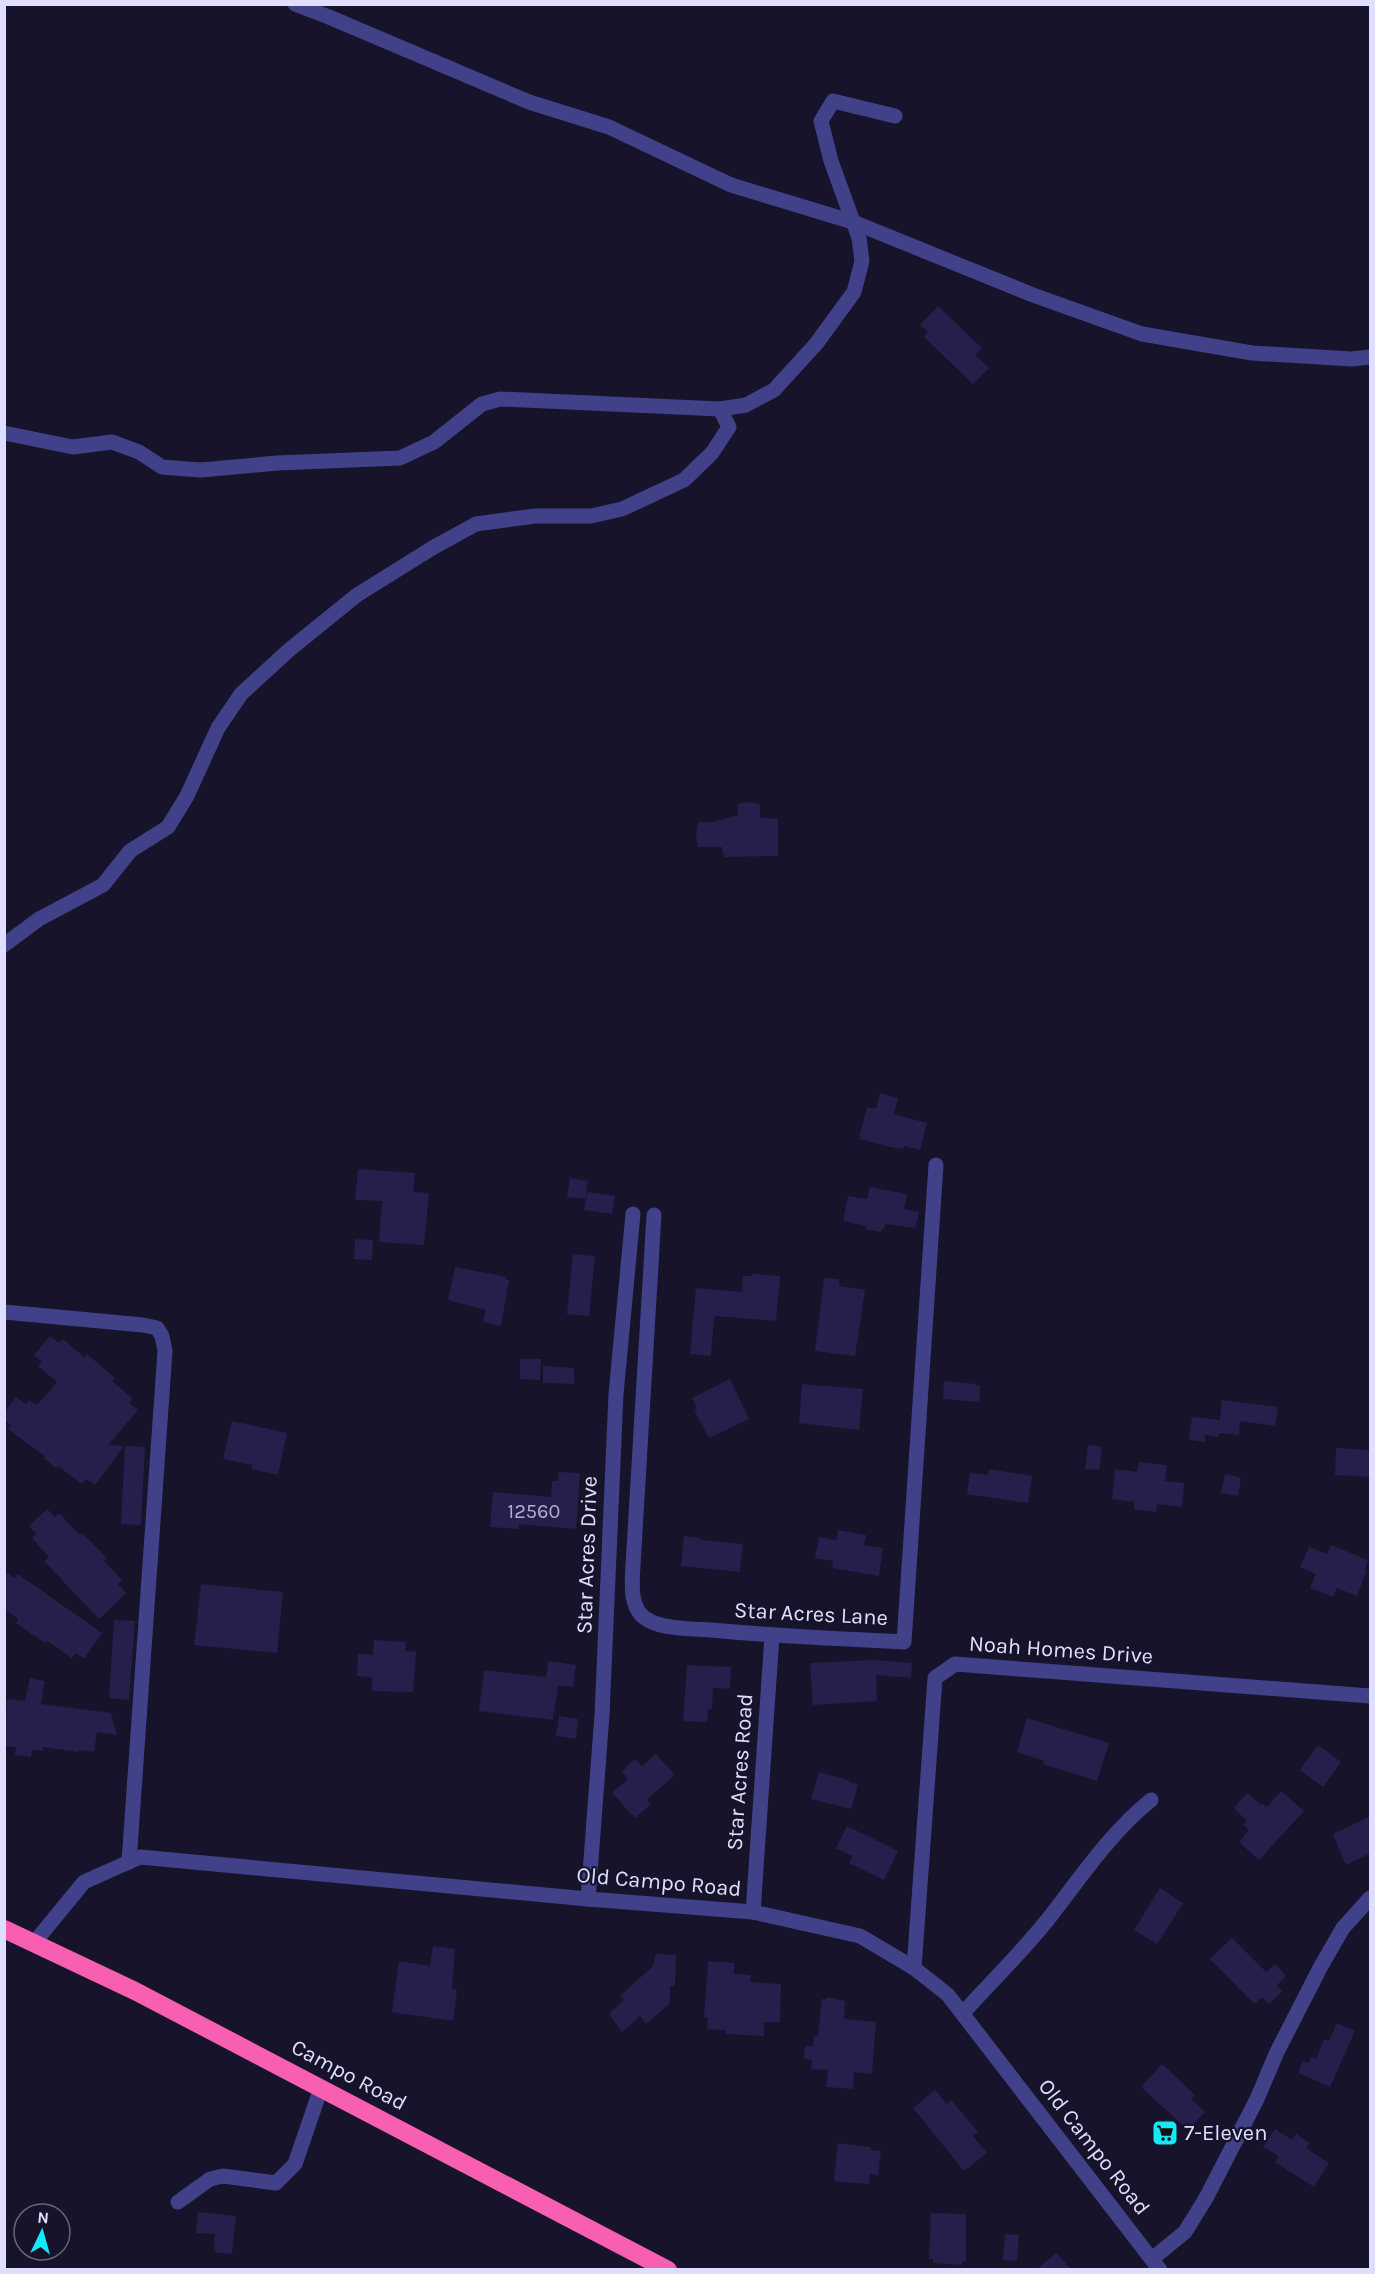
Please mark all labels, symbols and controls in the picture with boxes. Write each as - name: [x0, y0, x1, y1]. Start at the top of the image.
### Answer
- street label: Star Acres Drive: [571, 1475, 603, 1635]
- house number: 12560: [508, 1500, 560, 1523]
- street label: Star Acres Lane: [733, 1597, 889, 1631]
- street label: Noah Homes Drive: [968, 1631, 1154, 1669]
- street label: Star Acres Road: [722, 1693, 758, 1851]
- street label: Old Campo Road: [575, 1862, 743, 1902]
- street label: Campo Road: [287, 2034, 411, 2116]
- street label: Old Campo Road: [1033, 2074, 1155, 2220]
- supermarket icon: 7-Eleven: [1150, 2118, 1180, 2148]
- place label: 7-Eleven: [1184, 2120, 1267, 2146]
- north arrow: [12, 2202, 72, 2262]
- text: N: [37, 2208, 50, 2228]

